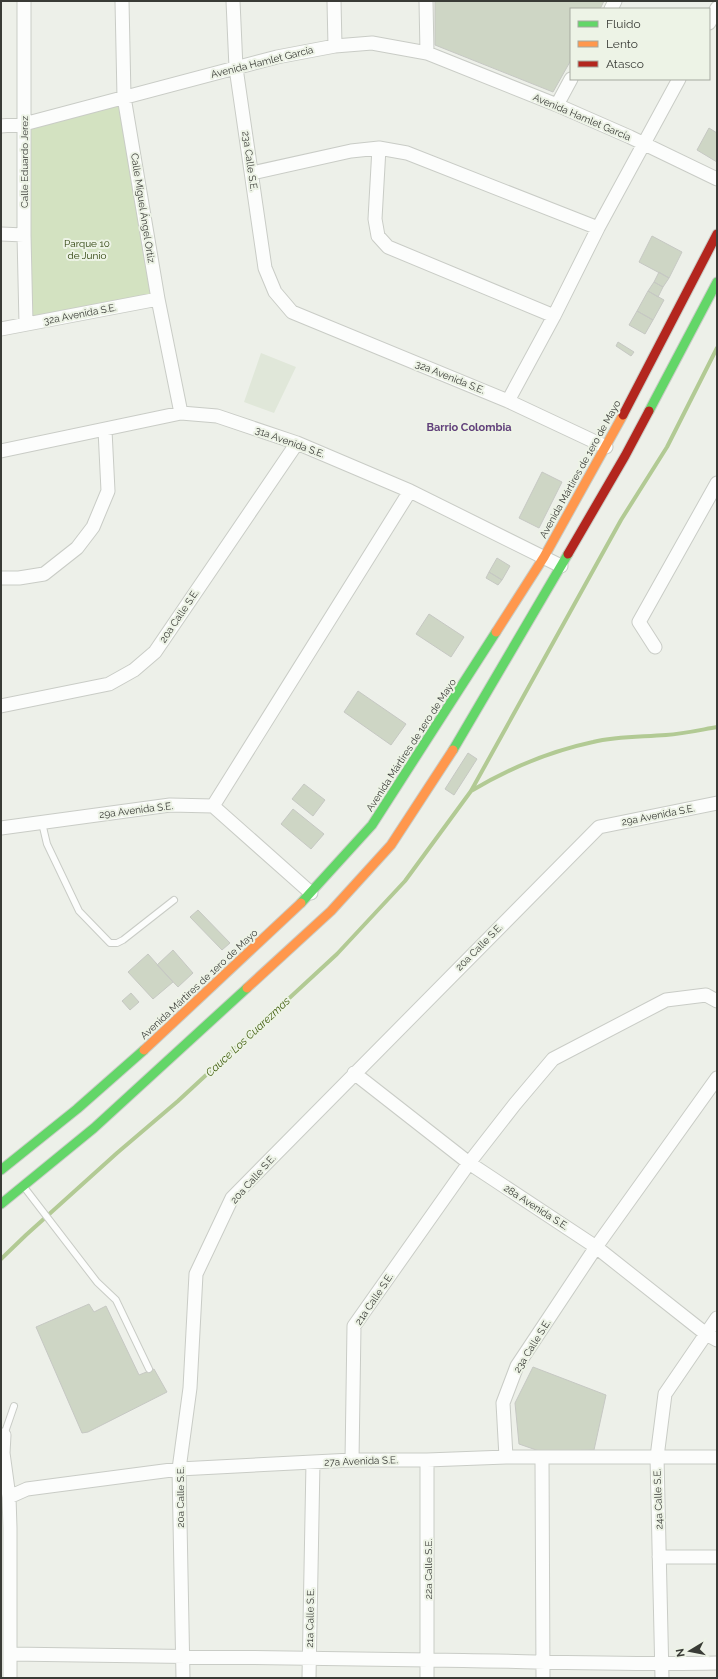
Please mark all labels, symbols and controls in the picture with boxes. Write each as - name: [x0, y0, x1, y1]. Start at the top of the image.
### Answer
- legend: [570, 8, 710, 80]
- text: Fluido: [606, 17, 641, 31]
- text: Lento: [606, 37, 638, 51]
- street label: Avenida Hamlet García: [210, 44, 314, 80]
- text: Atasco: [606, 57, 644, 71]
- street label: Avenida Hamlet García: [531, 91, 633, 143]
- street label: Calle Eduardo Jerez: [19, 116, 30, 208]
- street label: 23a Calle S.E.: [240, 130, 260, 192]
- street label: Calle Miguel Ángel Ortiz: [129, 152, 157, 264]
- park label: Parque 10 de Junio: [64, 238, 110, 261]
- street label: 32a Avenida S.E.: [43, 302, 117, 326]
- street label: 32a Avenida S.E.: [414, 358, 486, 396]
- street label: Avenida Mártires de 1ero de Mayo: [537, 398, 623, 540]
- district label: Barrio Colombia: [426, 421, 512, 434]
- street label: 31a Avenida S.E.: [254, 424, 326, 460]
- street label: 20a Calle S.E.: [157, 587, 201, 645]
- street label: Avenida Mártires de 1ero de Mayo: [364, 677, 458, 813]
- street label: 29a Avenida S.E.: [98, 800, 174, 820]
- street label: 29a Avenida S.E.: [620, 802, 696, 827]
- street label: 20a Calle S.E.: [453, 921, 505, 973]
- street label: Avenida Mártires de 1ero de Mayo: [138, 927, 260, 1041]
- water label: Cauce Los Cuarezmas: [203, 995, 293, 1079]
- street label: 20a Calle S.E.: [228, 1152, 278, 1206]
- street label: 28a Avenida S.E.: [502, 1182, 570, 1232]
- street label: 21a Calle S.E.: [353, 1271, 395, 1327]
- street label: 23a Calle S.E.: [511, 1317, 553, 1375]
- street label: 27a Avenida S.E.: [324, 1454, 398, 1468]
- street label: 20a Calle S.E.: [175, 1466, 186, 1528]
- street label: 24a Calle S.E.: [651, 1468, 665, 1530]
- street label: 22a Calle S.E.: [423, 1539, 434, 1599]
- street label: 21a Calle S.E.: [304, 1588, 316, 1648]
- north arrow: [670, 1631, 710, 1671]
- text: N: [674, 1647, 688, 1658]

